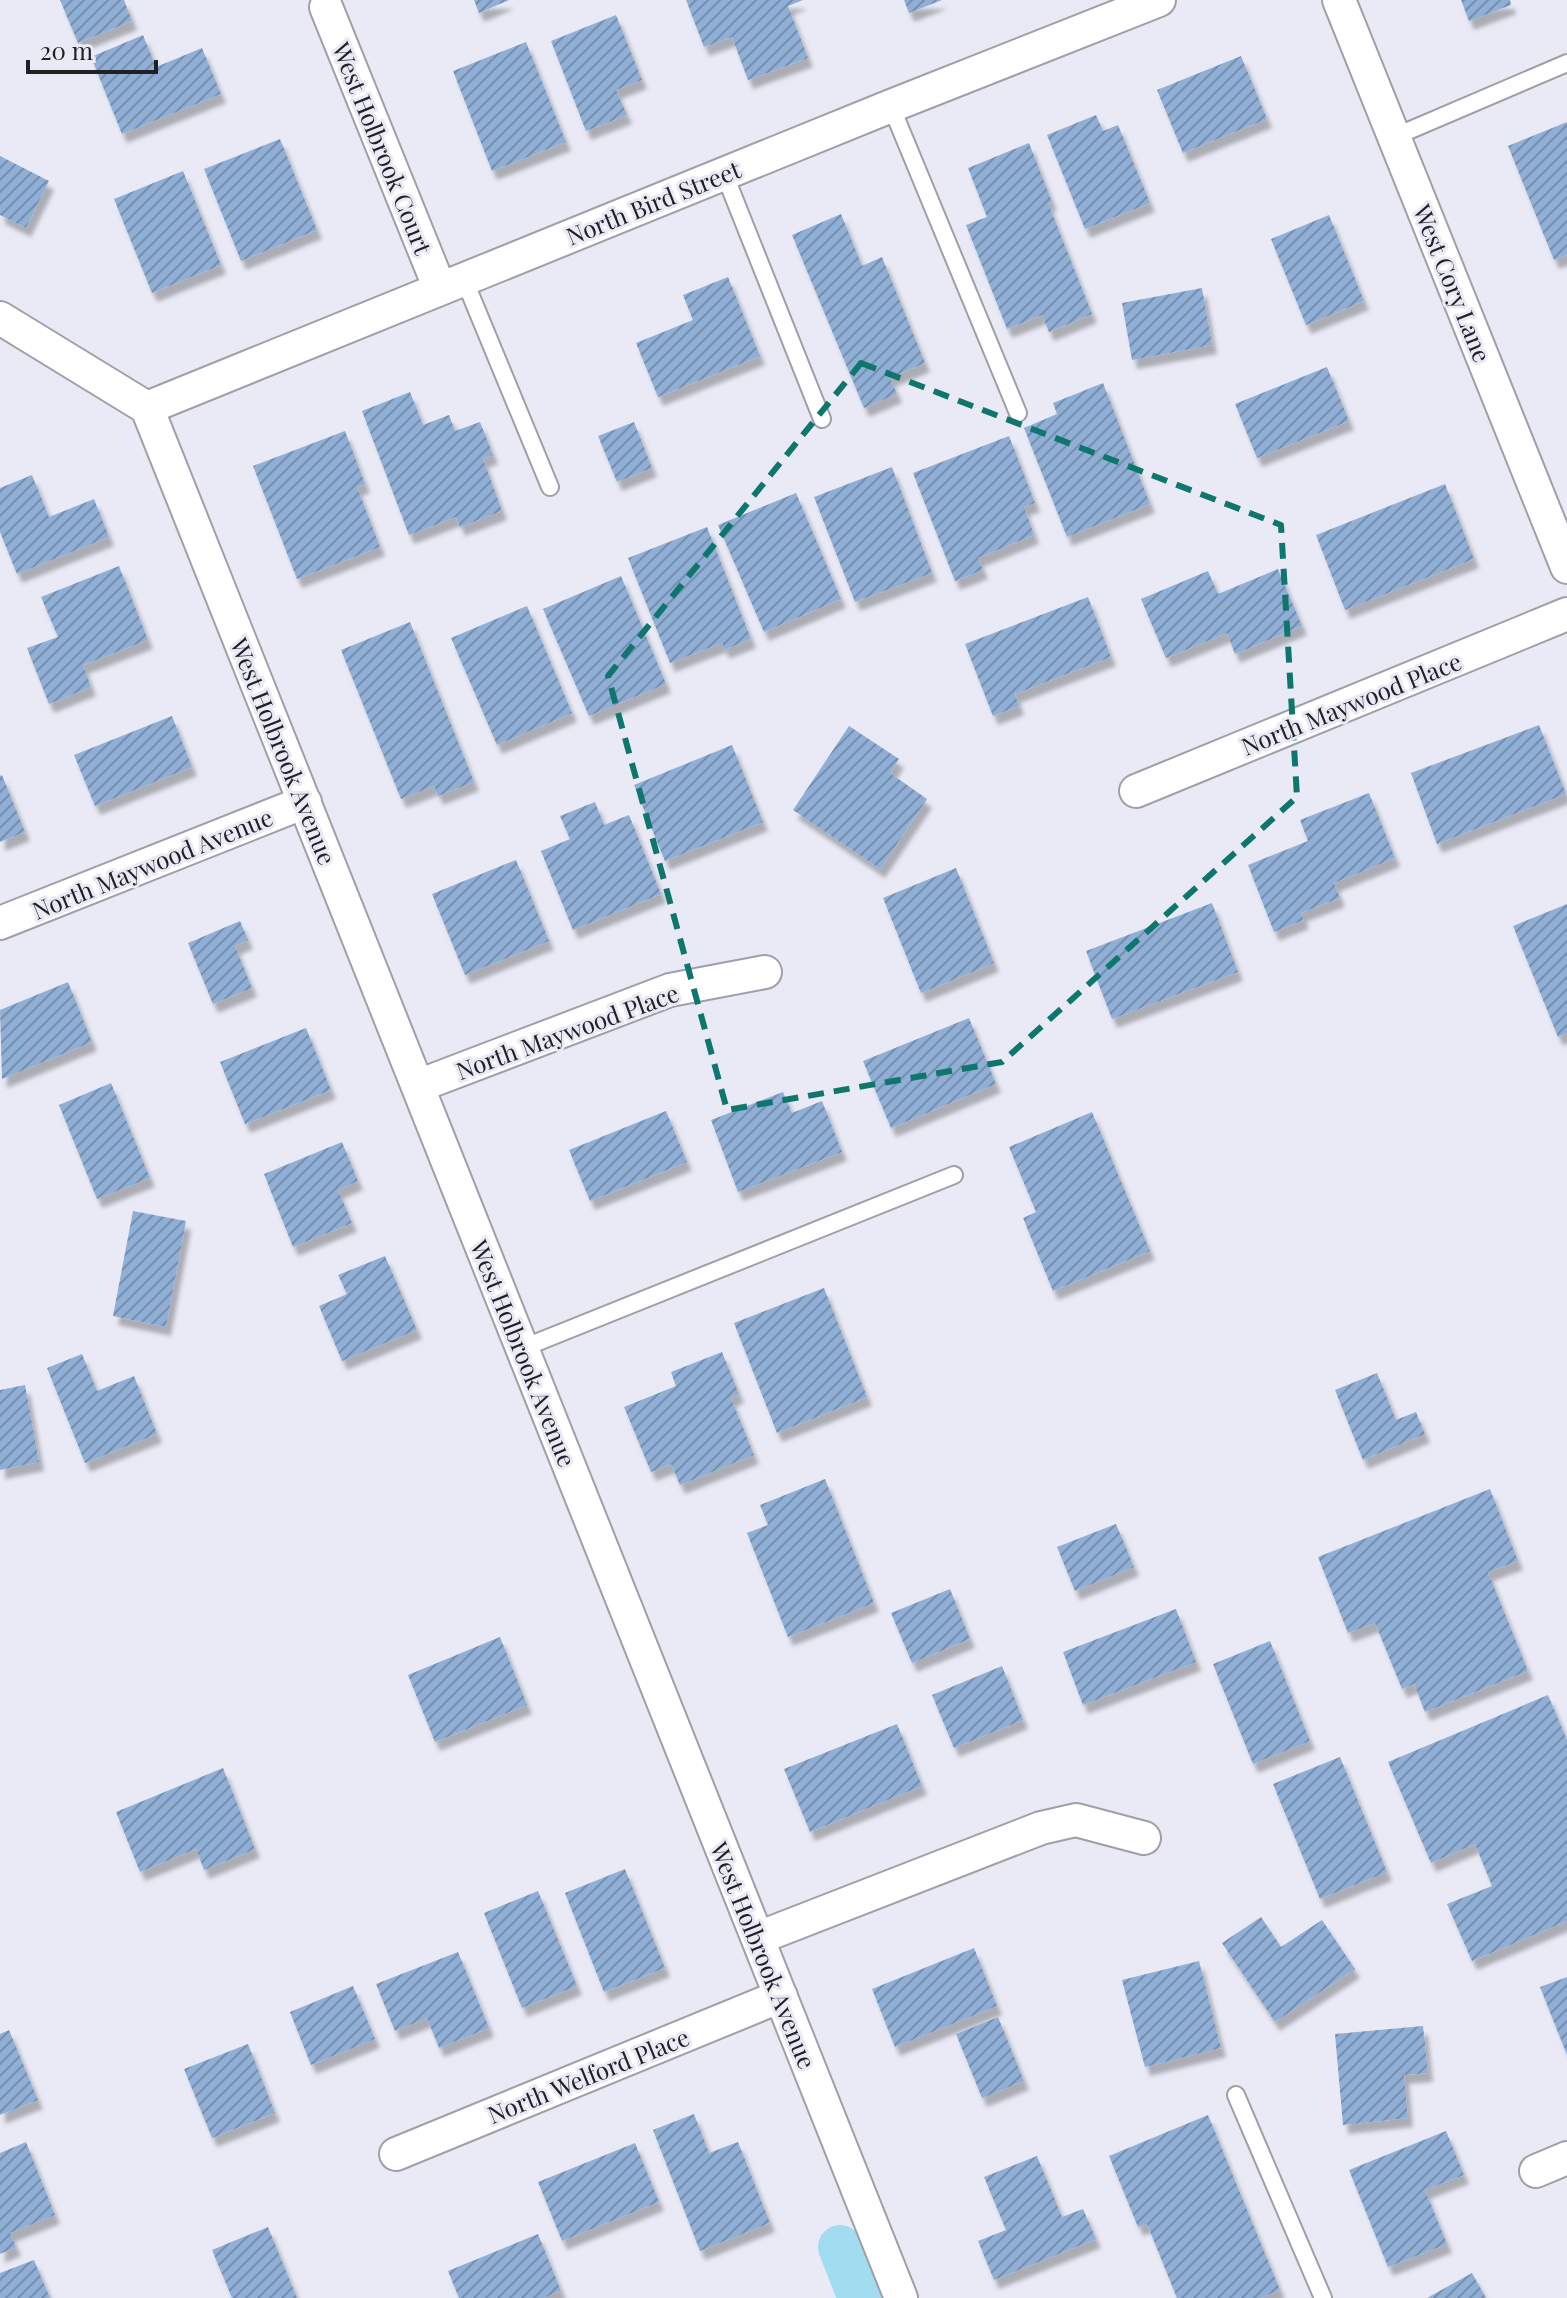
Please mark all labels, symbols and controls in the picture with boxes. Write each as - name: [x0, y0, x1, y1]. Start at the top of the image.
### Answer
- scale bar: [28, 24, 156, 74]
- text: 20 m: [40, 34, 93, 66]
- street label: West Holbrook Court: [325, 36, 440, 259]
- street label: North Bird Street: [561, 152, 745, 252]
- street label: West Cory Lane: [1406, 199, 1499, 367]
- street label: West Holbrook Avenue: [224, 632, 344, 869]
- street label: North Maywood Place: [1236, 644, 1466, 762]
- street label: North Maywood Avenue: [27, 800, 277, 926]
- street label: North Maywood Place: [451, 976, 683, 1086]
- street label: West Holbrook Avenue: [464, 1234, 584, 1471]
- street label: West Holbrook Avenue: [704, 1836, 824, 2073]
- street label: North Welford Place: [483, 2020, 693, 2130]

